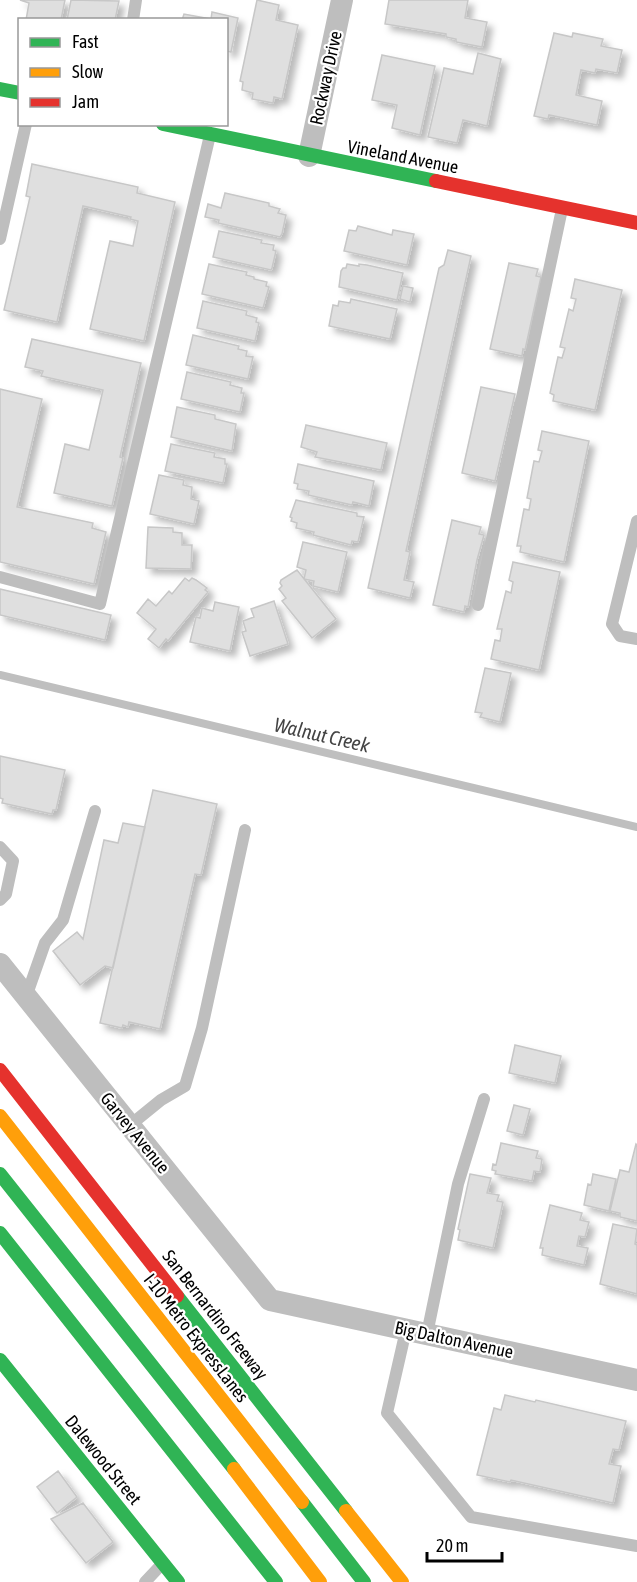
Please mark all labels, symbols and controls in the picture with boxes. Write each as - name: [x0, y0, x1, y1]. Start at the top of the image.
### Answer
- legend: [18, 18, 228, 126]
- street label: Rockway Drive: [305, 29, 346, 127]
- text: Fast: [72, 31, 99, 52]
- text: Slow: [72, 61, 103, 82]
- text: Jam: [72, 91, 99, 112]
- street label: Vineland Avenue: [346, 135, 460, 178]
- water label: Walnut Creek: [272, 712, 372, 757]
- street label: Garvey Avenue: [96, 1088, 174, 1177]
- street label: San Bernardino Freeway: [158, 1246, 272, 1384]
- street label: I-10 Metro ExpressLanes: [140, 1269, 253, 1406]
- street label: Big Dalton Avenue: [393, 1317, 515, 1362]
- street label: Dalewood Street: [61, 1411, 146, 1509]
- scale bar: [427, 1525, 502, 1563]
- text: 20 m: [436, 1535, 468, 1556]

